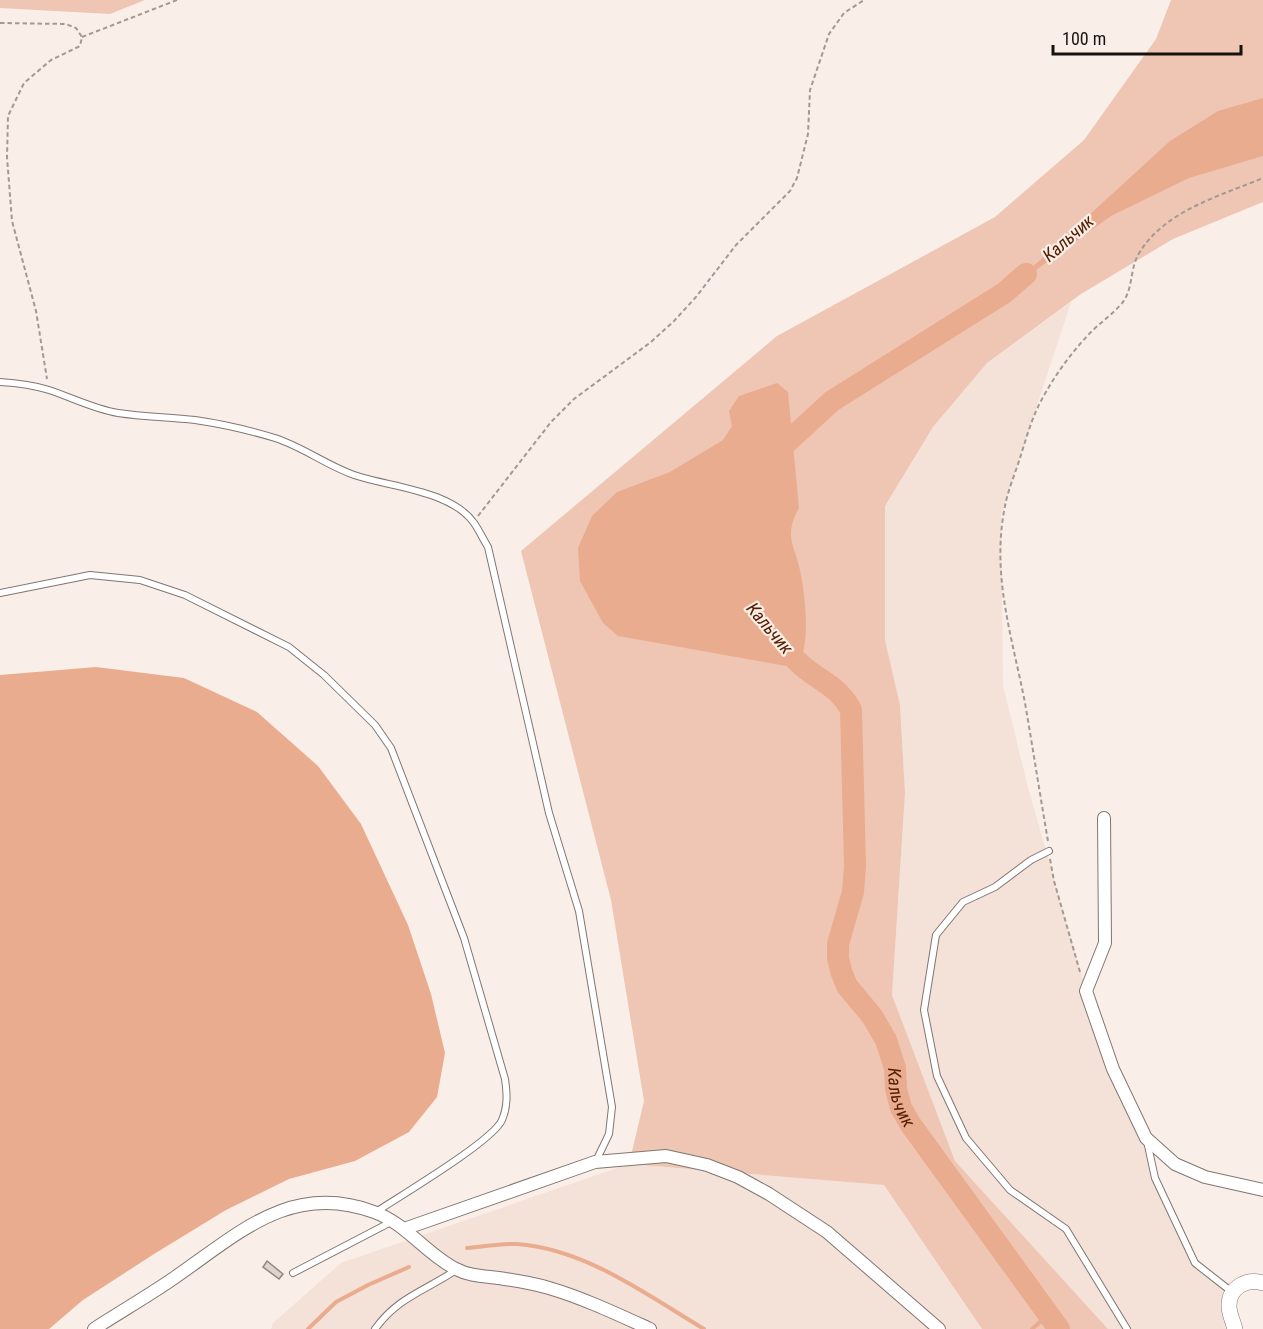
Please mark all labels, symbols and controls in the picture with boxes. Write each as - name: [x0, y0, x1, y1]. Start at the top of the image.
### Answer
- scale bar: [1053, 18, 1240, 56]
- text: 100 m: [1062, 28, 1106, 49]
- water label: Кальчик: [1038, 210, 1098, 266]
- water label: Кальчик: [742, 598, 798, 658]
- water label: Кальчик: [884, 1067, 920, 1131]

